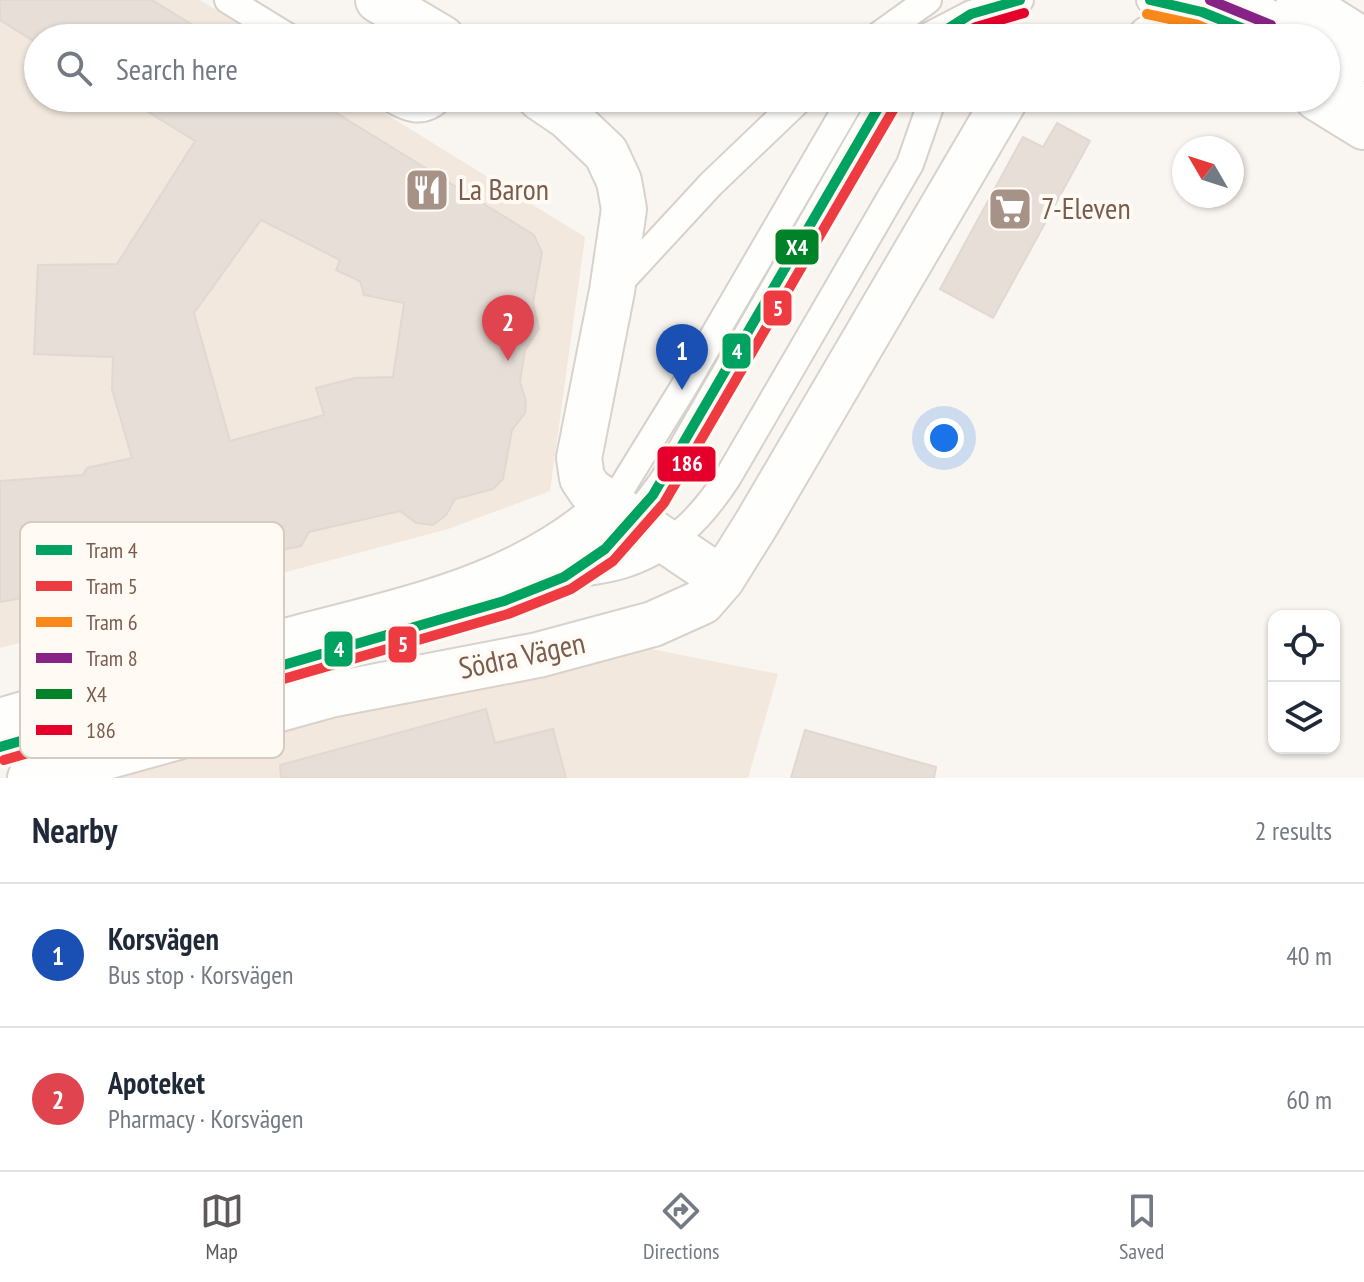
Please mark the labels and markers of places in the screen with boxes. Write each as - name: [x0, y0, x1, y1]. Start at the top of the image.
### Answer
- restaurant icon: La Baron: [403, 166, 451, 214]
- place label: La Baron: [458, 169, 549, 208]
- supermarket icon: 7-Eleven: [986, 185, 1034, 233]
- place label: 7-Eleven: [1041, 188, 1131, 227]
- pin: 2: [482, 295, 534, 361]
- pin: 1: [656, 324, 708, 390]

